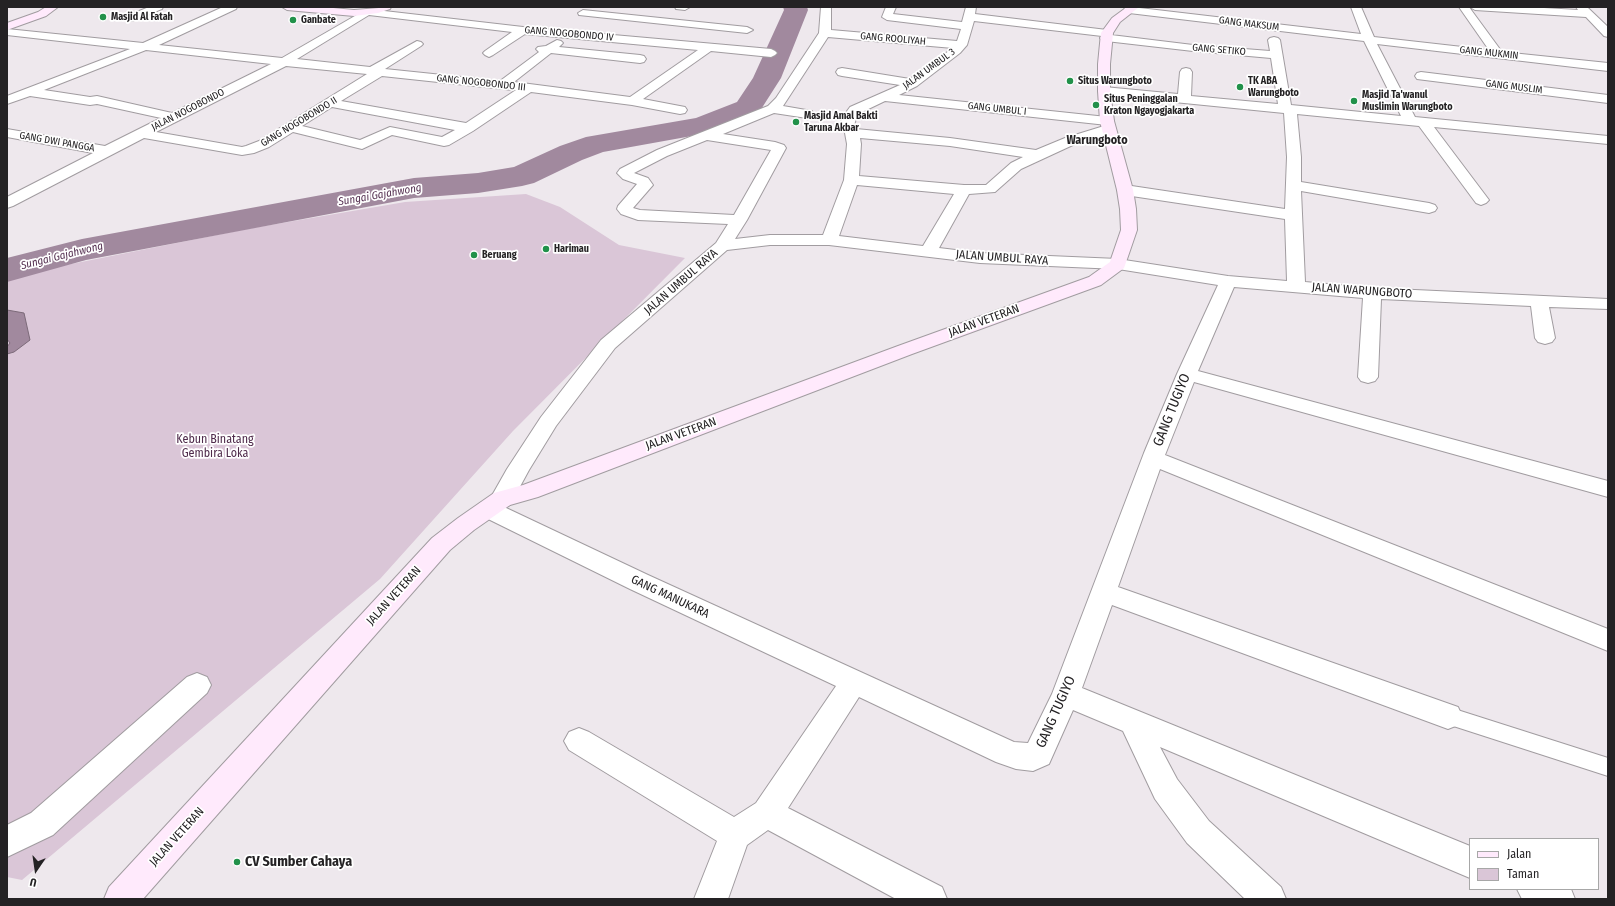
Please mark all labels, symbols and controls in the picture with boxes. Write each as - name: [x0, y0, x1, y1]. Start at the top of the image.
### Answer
- place label: Masjid Al Fatah: [111, 11, 173, 23]
- marker: Masjid Al Fatah: [98, 12, 108, 22]
- place label: Ganbate: [301, 14, 336, 26]
- street label: GANG MAKSUM: [1218, 14, 1280, 34]
- marker: Ganbate: [288, 15, 298, 25]
- street label: GANG NOGOBONDO IV: [524, 24, 614, 44]
- street label: GANG ROOLIYAH: [860, 30, 926, 48]
- street label: GANG SETIKO: [1192, 42, 1246, 58]
- street label: GANG MUKMIN: [1459, 44, 1519, 62]
- street label: JALAN UMBUL 3: [901, 46, 957, 92]
- street label: GANG NOGOBONDO III: [436, 72, 526, 94]
- place label: Situs Warungboto: [1078, 75, 1152, 87]
- place label: TK ABA Warungboto: [1248, 75, 1299, 98]
- marker: Situs Warungboto: [1065, 76, 1075, 86]
- street label: GANG MUSLIM: [1485, 78, 1543, 96]
- marker: TK ABA Warungboto: [1235, 82, 1245, 92]
- street label: JALAN NOGOBONDO: [149, 86, 227, 134]
- place label: Masjid Ta'wanul Muslimin Warungboto: [1362, 89, 1453, 112]
- place label: Situs Peninggalan Kraton Ngayogjakarta: [1104, 93, 1194, 116]
- street label: GANG NOGOBONDO II: [259, 94, 339, 150]
- marker: Masjid Ta'wanul Muslimin Warungboto: [1349, 96, 1359, 106]
- street label: GANG UMBUL I: [967, 100, 1027, 118]
- marker: Situs Peninggalan Kraton Ngayogjakarta: [1091, 100, 1101, 110]
- place label: Masjid Amal Bakti Taruna Akbar: [804, 110, 878, 134]
- marker: Masjid Amal Bakti Taruna Akbar: [791, 117, 801, 127]
- street label: GANG DWI PANGGA: [18, 129, 96, 155]
- district label: Warungboto: [1066, 134, 1128, 148]
- water label: Sungai Gajahwong: [337, 181, 423, 209]
- water label: Sungai Gajahwong: [20, 239, 104, 273]
- place label: Harimau: [554, 243, 589, 255]
- marker: Harimau: [541, 244, 551, 254]
- street label: JALAN UMBUL RAYA: [641, 246, 721, 318]
- street label: JALAN UMBUL RAYA: [955, 248, 1049, 268]
- place label: Beruang: [482, 249, 517, 261]
- marker: Beruang: [469, 250, 479, 260]
- street label: JALAN WARUNGBOTO: [1311, 280, 1413, 302]
- street label: JALAN VETERAN: [947, 302, 1021, 340]
- street label: GANG TUGIYO: [1150, 371, 1194, 449]
- street label: JALAN VETERAN: [644, 415, 718, 453]
- park label: Kebun Binatang Gembira Loka: [176, 433, 254, 461]
- street label: JALAN VETERAN: [364, 564, 424, 628]
- street label: GANG MANUKARA: [629, 573, 711, 621]
- street label: GANG TUGIYO: [1033, 673, 1079, 751]
- street label: JALAN VETERAN: [147, 805, 207, 869]
- legend: [1469, 838, 1599, 890]
- text: Jalan: [1507, 847, 1531, 861]
- north arrow: [16, 850, 56, 890]
- place label: CV Sumber Cahaya: [245, 854, 352, 870]
- marker: CV Sumber Cahaya: [232, 857, 242, 867]
- text: Taman: [1507, 867, 1539, 881]
- text: U: [29, 875, 38, 889]

